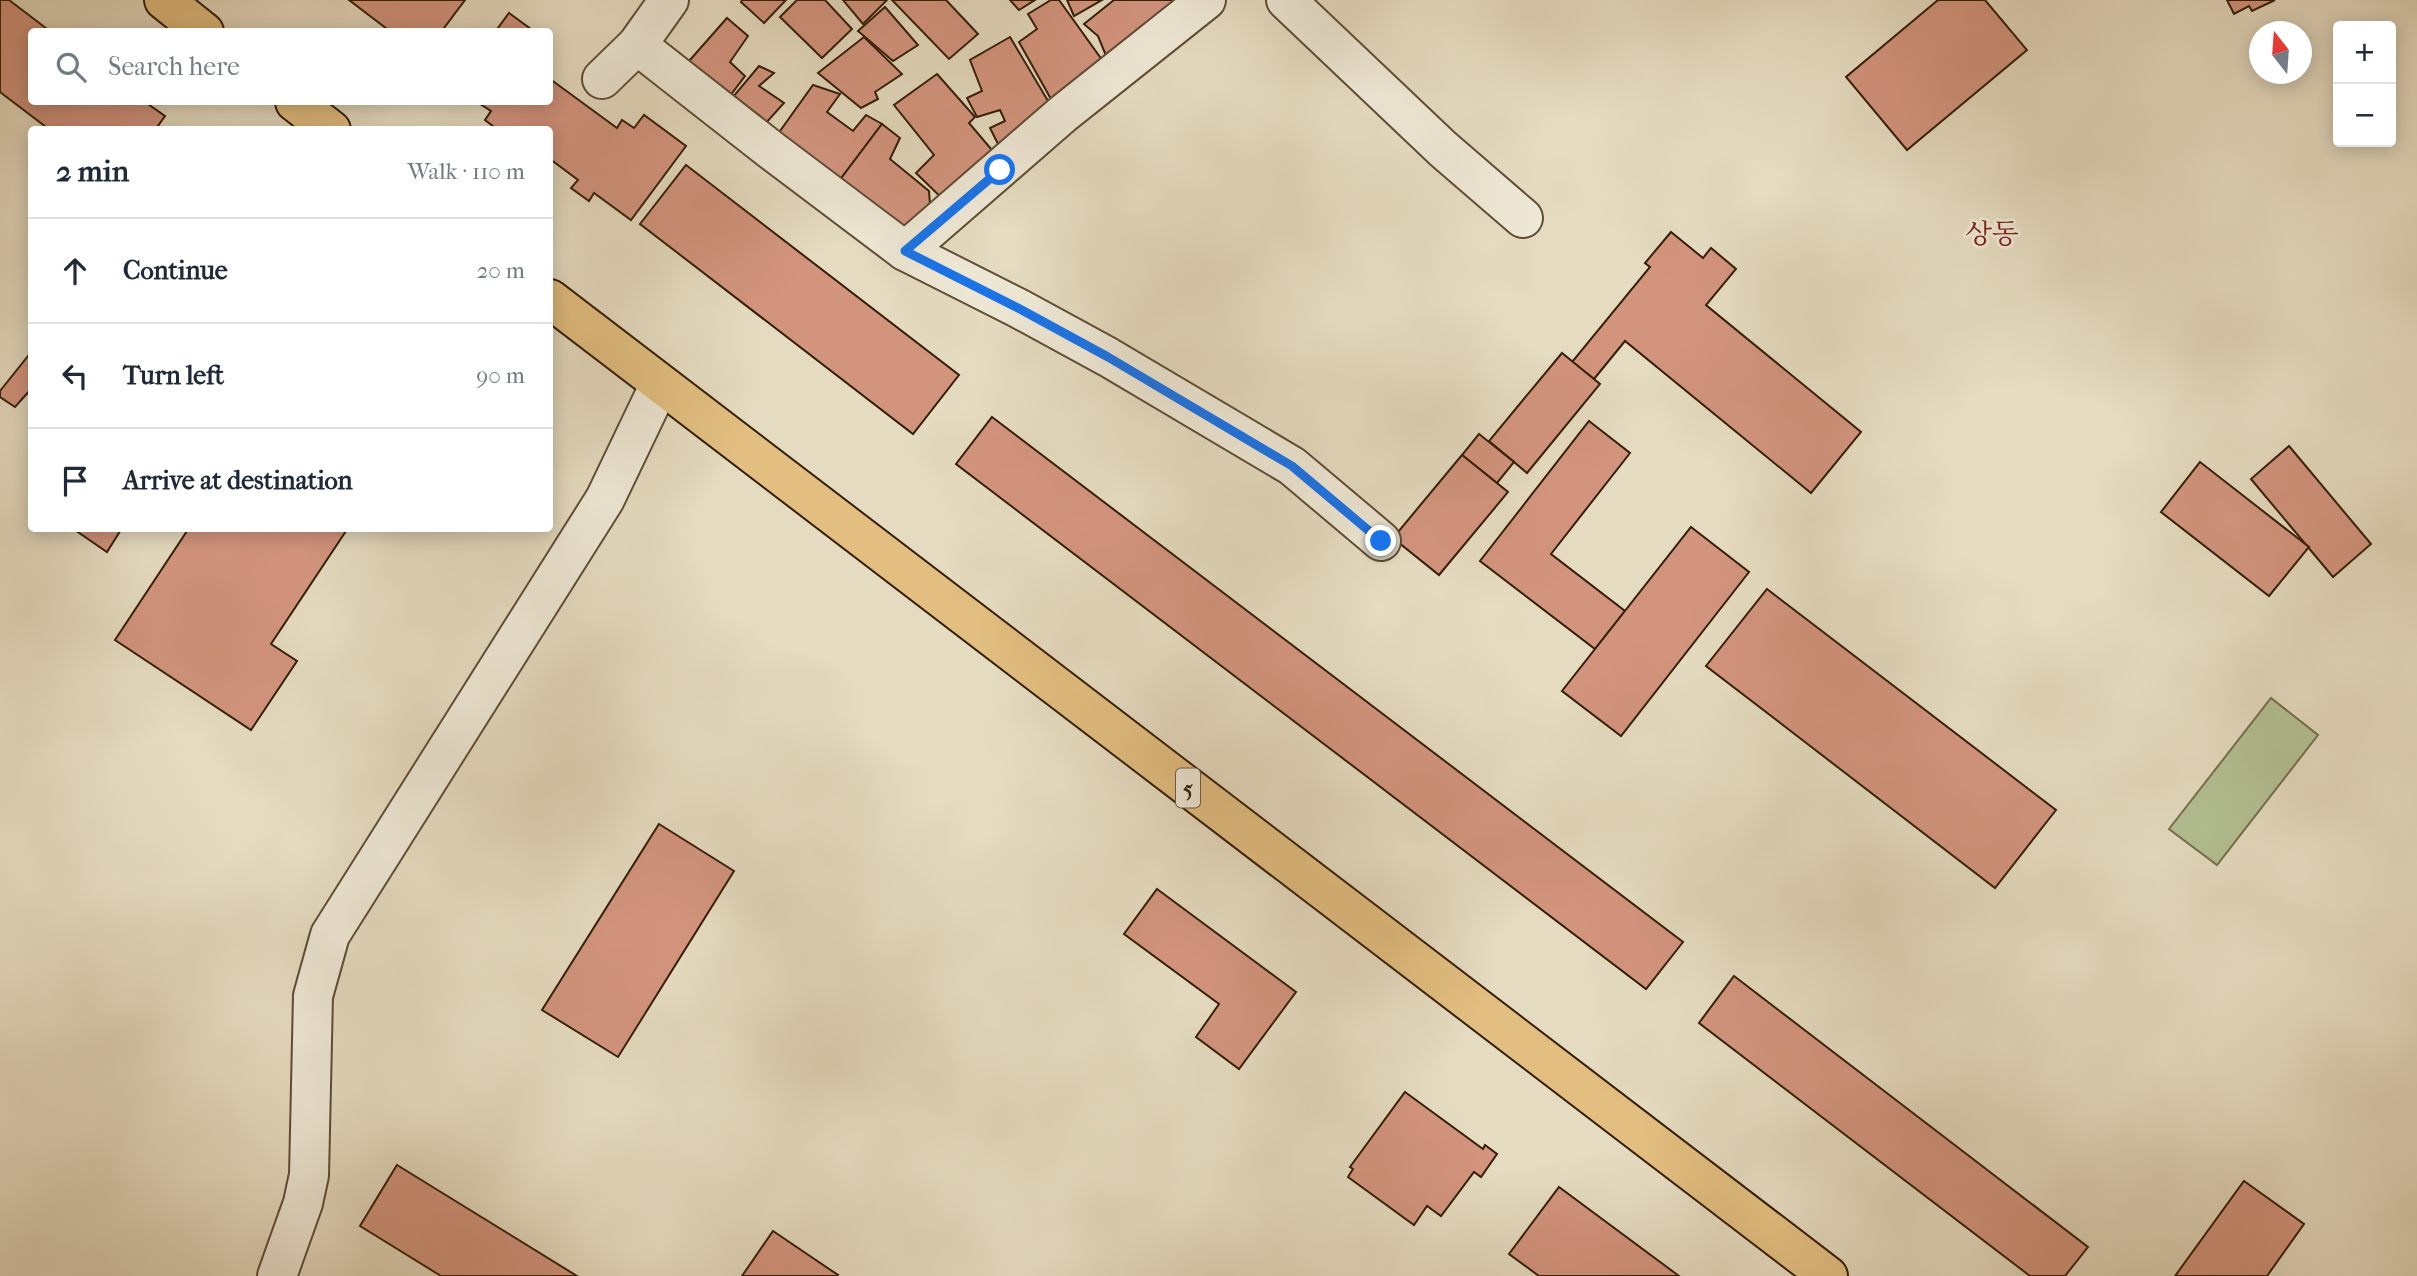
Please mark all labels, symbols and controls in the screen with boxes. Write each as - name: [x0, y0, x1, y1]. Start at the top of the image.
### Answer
- north arrow: [2249, 21, 2312, 84]
- map controls: [2333, 21, 2396, 147]
- button: +: [2333, 21, 2396, 84]
- search box: [28, 28, 553, 105]
- icon: search: [52, 48, 90, 86]
- text: Search here: [108, 51, 240, 82]
- button: −: [2333, 84, 2396, 147]
- text: 2 min: [56, 154, 129, 189]
- route start: [984, 154, 1015, 185]
- text: Walk · 110 m: [408, 158, 525, 185]
- district label: 상동: [1965, 217, 2019, 250]
- icon: ahead: [56, 252, 94, 290]
- text: Continue: [123, 255, 228, 286]
- text: 20 m: [476, 257, 525, 284]
- icon: left: [56, 357, 94, 395]
- text: Turn left: [123, 360, 224, 391]
- text: 90 m: [476, 362, 525, 389]
- icon: arrive: [56, 462, 94, 500]
- text: Arrive at destination: [123, 465, 353, 496]
- route end: [1365, 525, 1396, 556]
- road number: 5: [1176, 768, 1200, 808]

